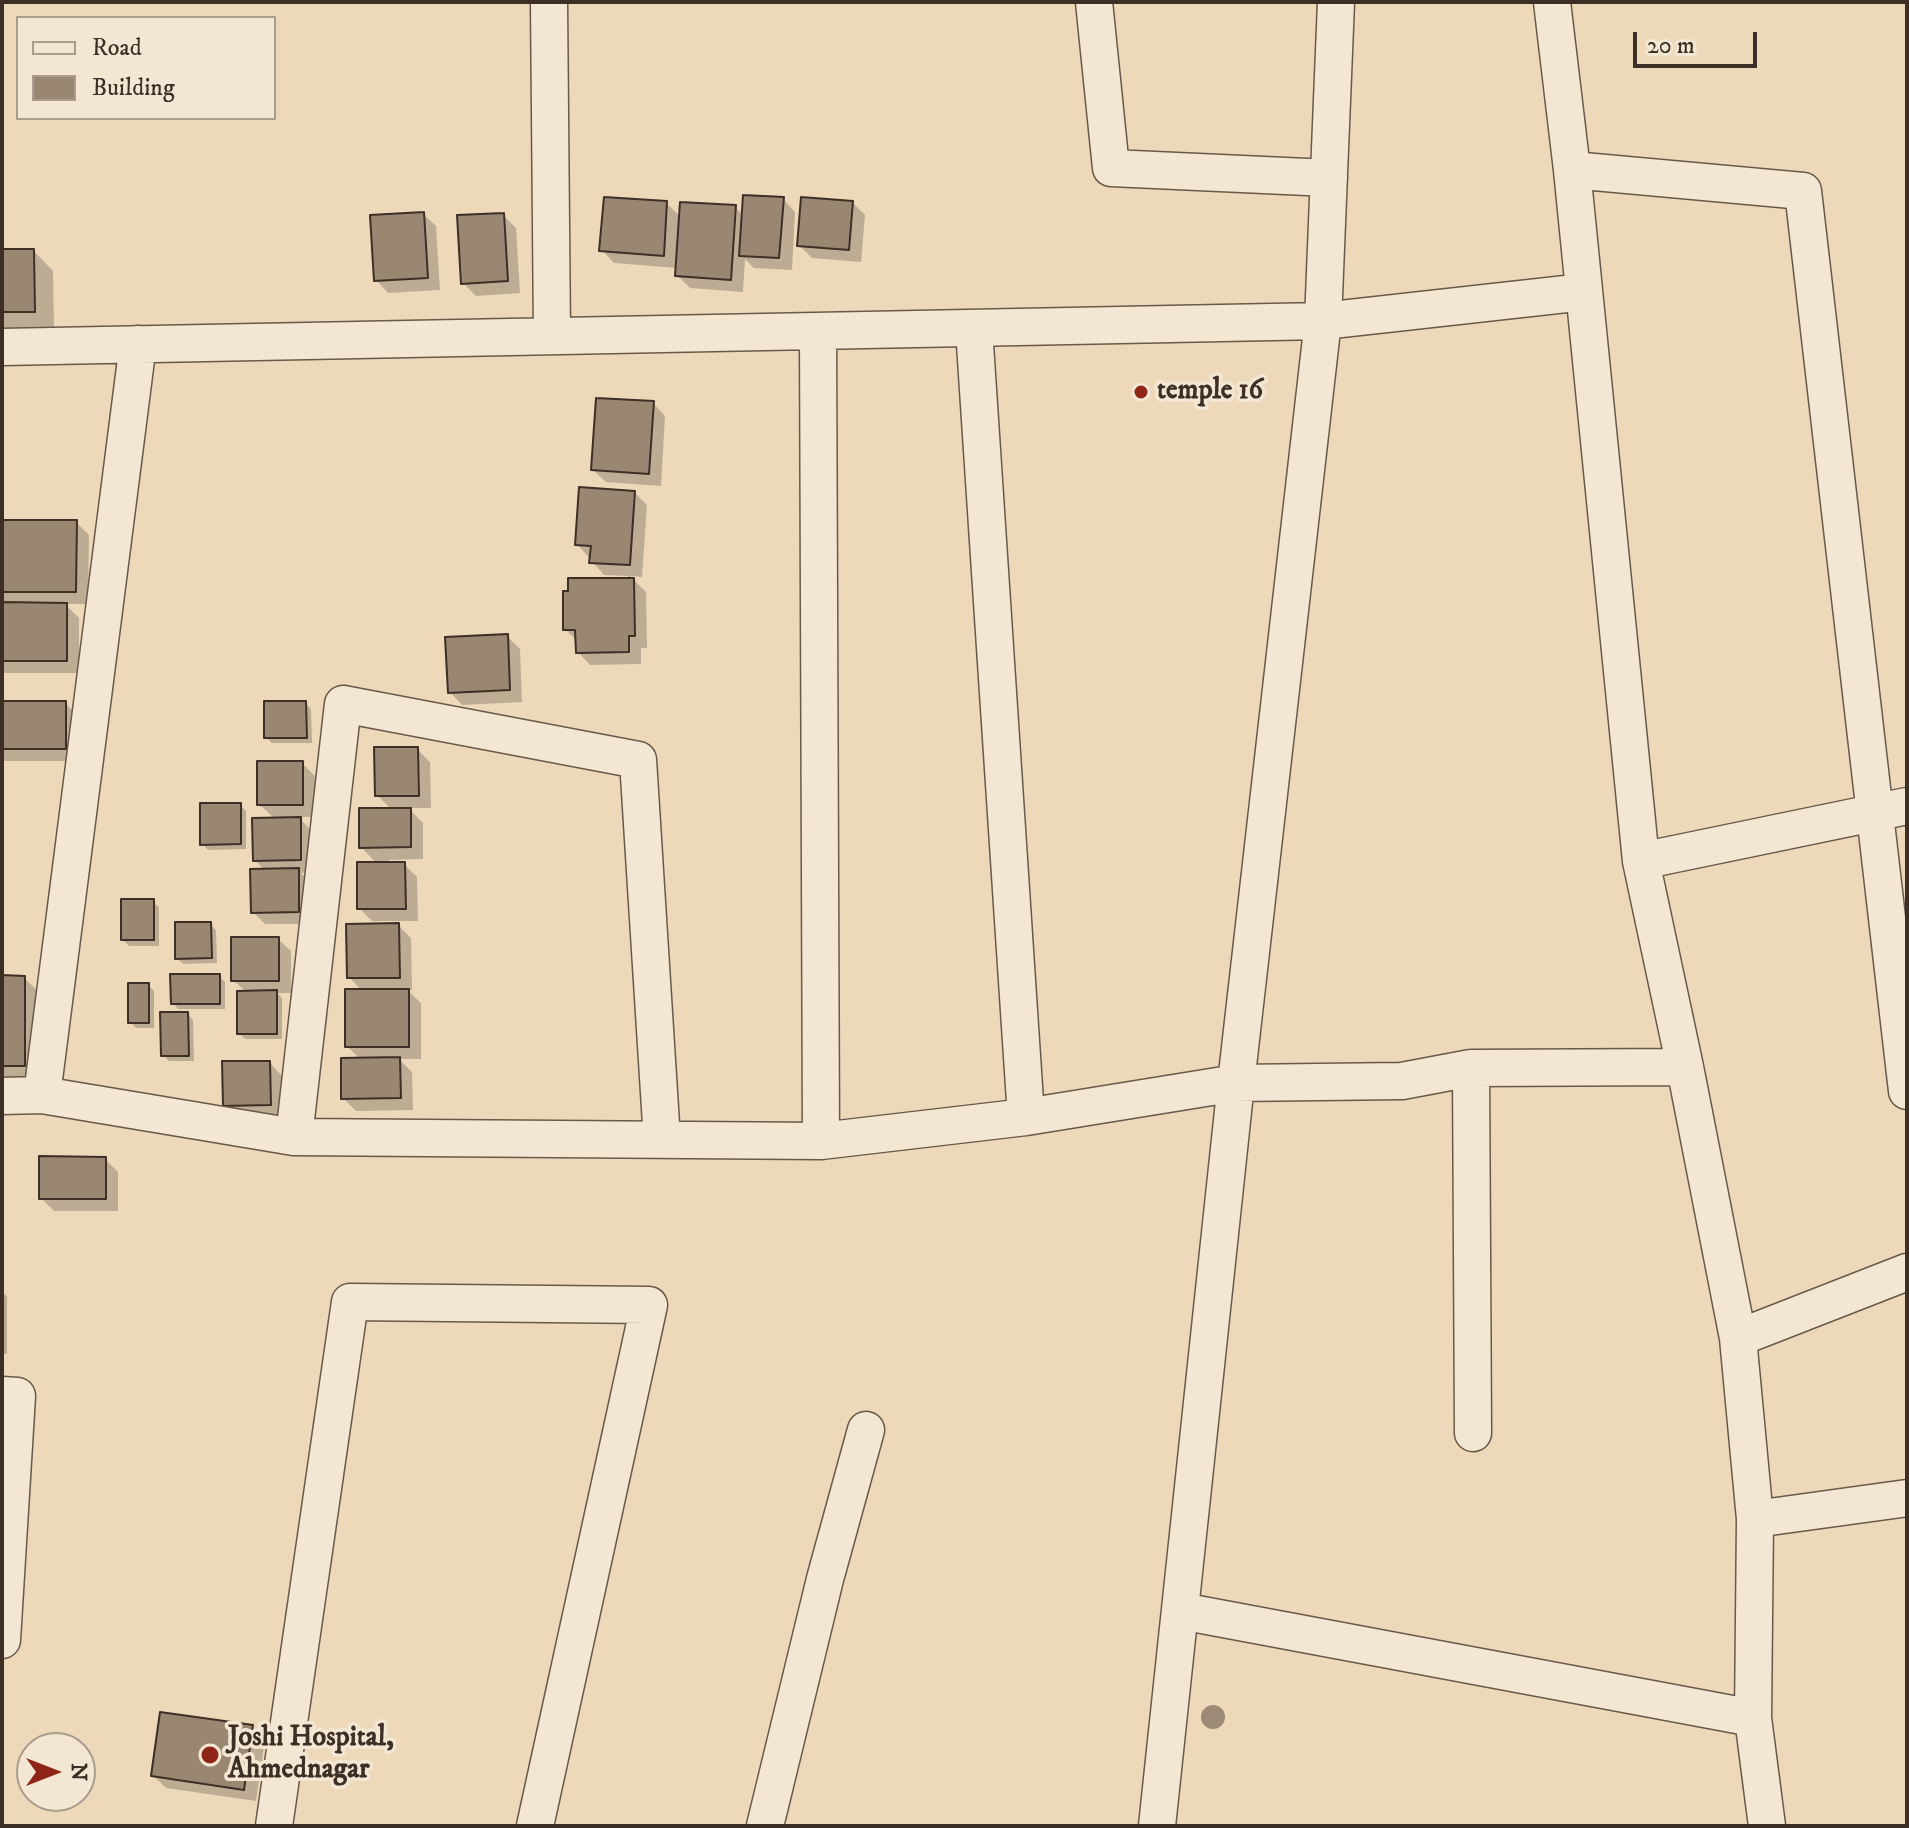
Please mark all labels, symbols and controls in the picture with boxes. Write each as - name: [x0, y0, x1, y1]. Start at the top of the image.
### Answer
- legend: [16, 16, 276, 120]
- scale bar: [1637, 16, 1761, 66]
- text: 20 m: [1647, 31, 1695, 61]
- text: Road: [92, 33, 142, 63]
- text: Building: [92, 73, 175, 103]
- place label: temple 16: [1157, 375, 1263, 409]
- marker: temple 16: [1132, 383, 1150, 401]
- place label: Joshi Hospital, Ahmednagar: [228, 1722, 394, 1788]
- north arrow: [16, 1732, 96, 1812]
- marker: Joshi Hospital, Ahmednagar: [199, 1744, 221, 1766]
- text: N: [65, 1763, 92, 1781]

